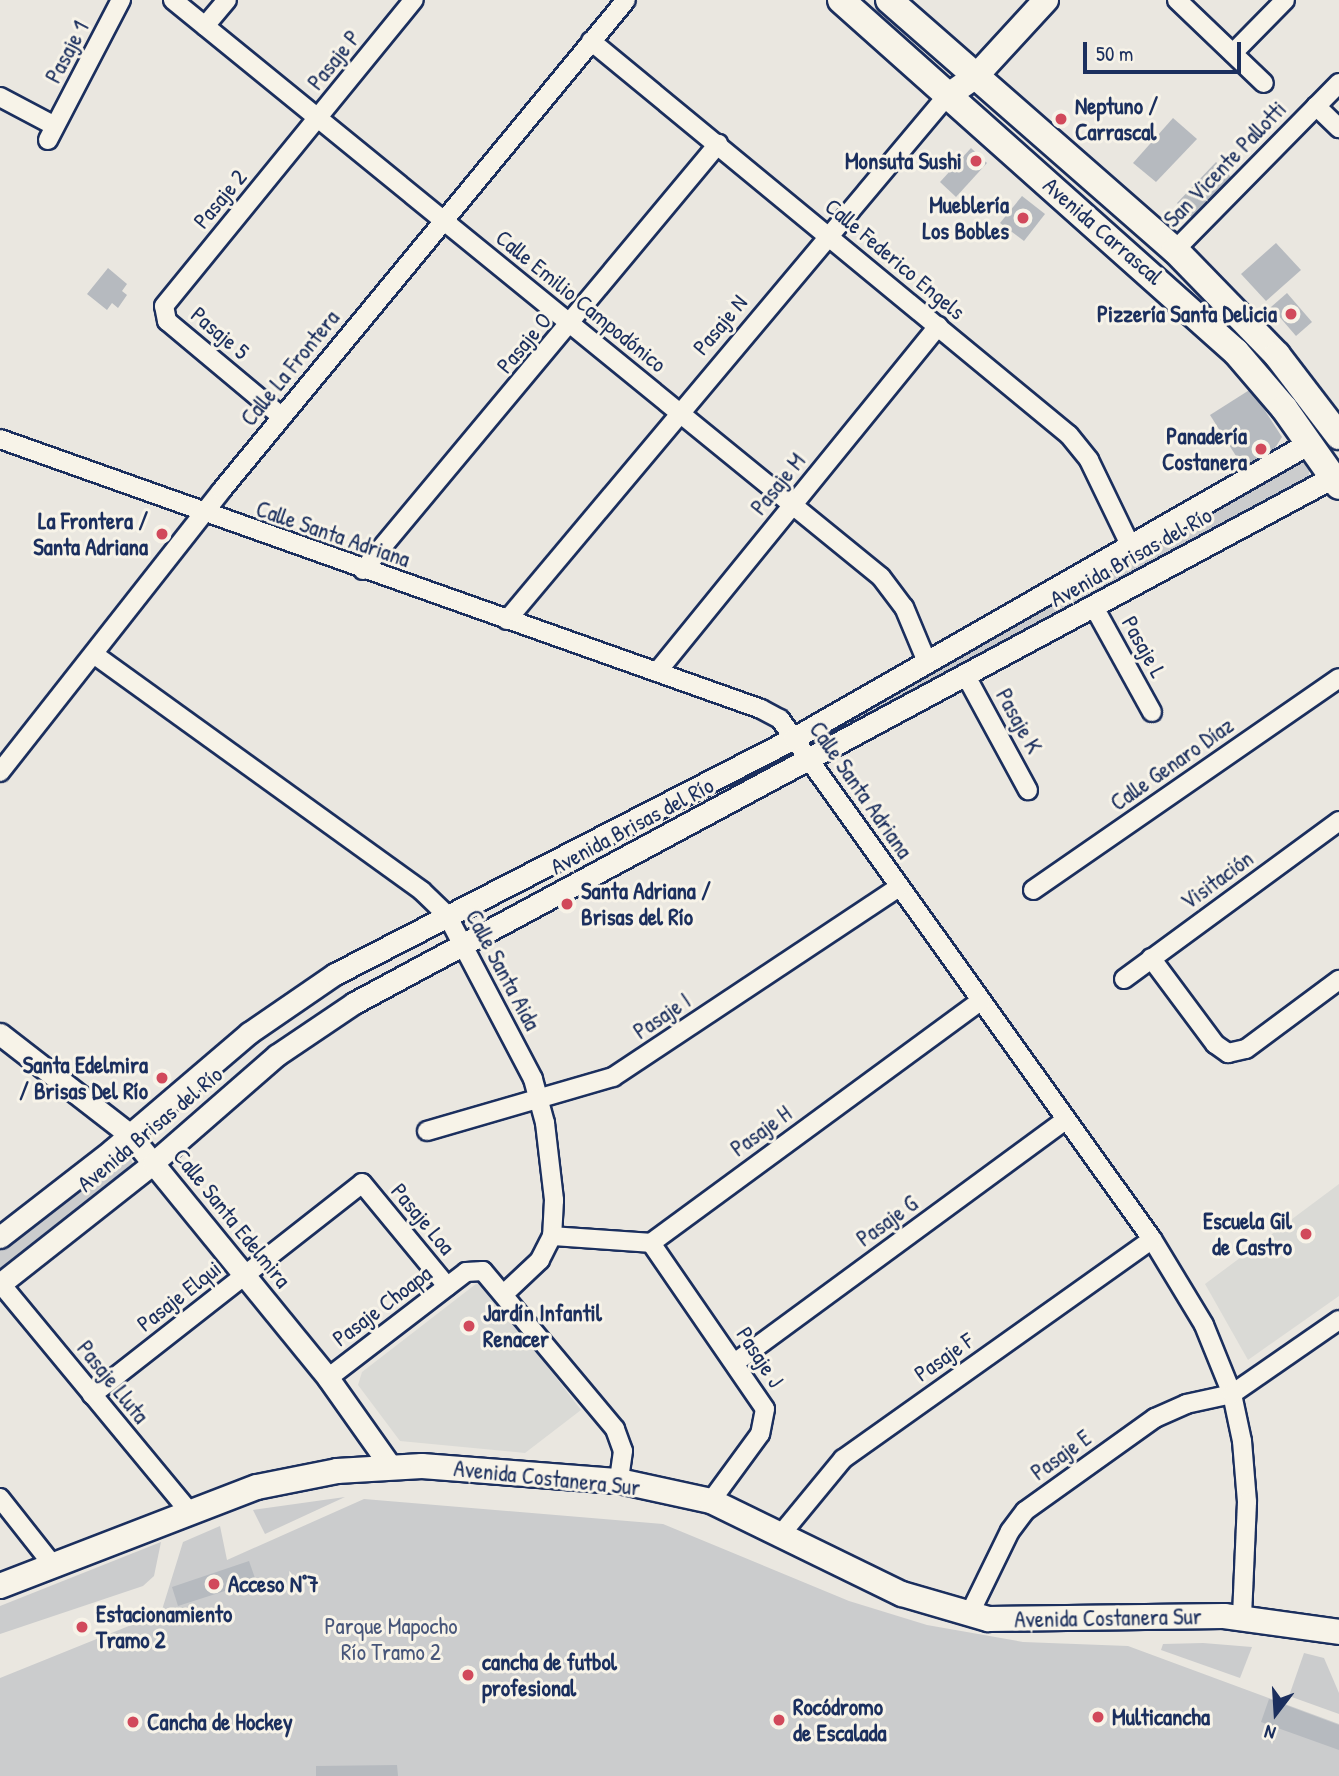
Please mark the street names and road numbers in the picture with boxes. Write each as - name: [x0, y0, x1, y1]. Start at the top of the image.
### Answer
- street label: Pasaje 1: [39, 16, 95, 88]
- street label: Pasaje P: [302, 25, 366, 95]
- street label: San Vicente Pallotti: [1158, 95, 1292, 233]
- street label: Pasaje 2: [187, 164, 253, 234]
- street label: Avenida Carrascal: [1037, 171, 1169, 291]
- street label: Calle Federico Engels: [819, 192, 971, 326]
- street label: Calle Emilio Campodónico: [490, 224, 672, 378]
- street label: Pasaje N: [687, 289, 753, 361]
- street label: Pasaje 5: [185, 301, 255, 365]
- street label: Calle La Frontera: [235, 305, 345, 431]
- street label: Pasaje O: [491, 307, 557, 379]
- street label: Pasaje M: [745, 448, 811, 520]
- street label: Calle Santa Adriana: [252, 495, 414, 573]
- street label: Avenida Brisas del Río: [1045, 501, 1217, 613]
- street label: Pasaje L: [1116, 611, 1172, 683]
- street label: Pasaje K: [990, 684, 1048, 758]
- street label: Calle Genaro Díaz: [1105, 711, 1239, 817]
- street label: Calle Santa Adriana: [804, 716, 918, 864]
- street label: Avenida Brisas del Río: [546, 771, 718, 881]
- street label: Visitación: [1175, 845, 1259, 915]
- street label: Calle Santa Aida: [460, 905, 546, 1035]
- street label: Pasaje I: [628, 987, 696, 1045]
- street label: Avenida Brisas del Río: [72, 1060, 228, 1198]
- street label: Pasaje H: [725, 1100, 797, 1162]
- street label: Calle Santa Edelmira: [167, 1143, 297, 1293]
- street label: Pasaje Loa: [385, 1178, 461, 1260]
- street label: Pasaje G: [851, 1190, 923, 1252]
- street label: Pasaje Elqui: [131, 1255, 227, 1337]
- street label: Pasaje Choapa: [327, 1260, 437, 1352]
- street label: Pasaje J: [730, 1322, 790, 1392]
- street label: Pasaje F: [909, 1327, 979, 1387]
- street label: Pasaje Lluta: [71, 1335, 155, 1429]
- street label: Pasaje E: [1025, 1424, 1097, 1486]
- street label: Avenida Costanera Sur: [452, 1454, 642, 1502]
- street label: Avenida Costanera Sur: [1014, 1603, 1202, 1633]

